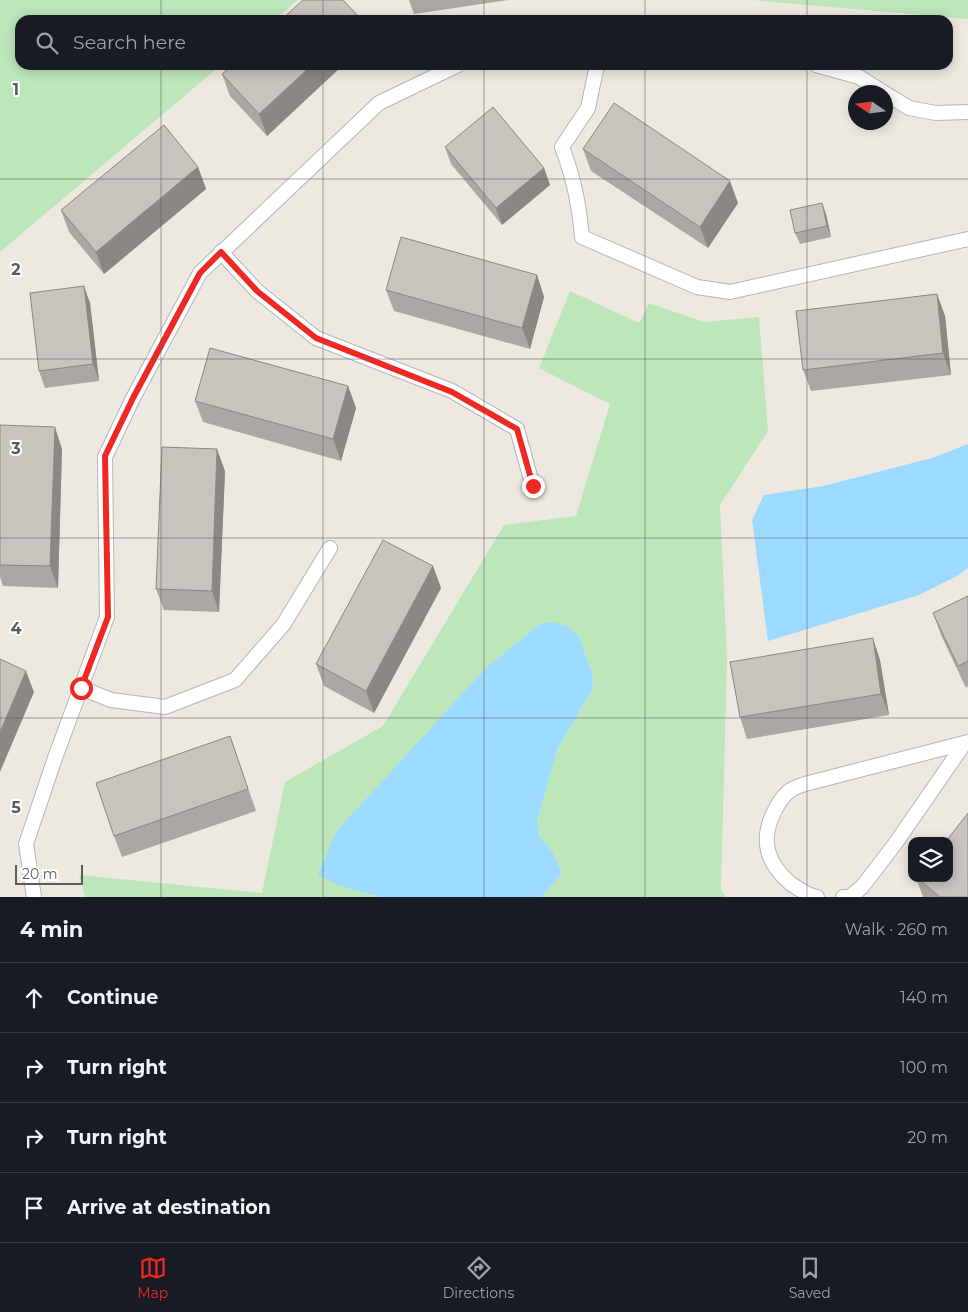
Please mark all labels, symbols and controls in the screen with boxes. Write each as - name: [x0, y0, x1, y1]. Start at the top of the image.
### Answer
- search box: [15, 15, 953, 70]
- icon: search: [33, 29, 61, 57]
- text: Search here: [73, 31, 186, 54]
- text: 1: [13, 80, 19, 99]
- north arrow: [848, 85, 893, 130]
- text: 2: [11, 260, 21, 279]
- text: 3: [10, 439, 21, 458]
- route end: [522, 475, 545, 498]
- text: 4: [10, 619, 22, 638]
- route start: [70, 677, 93, 700]
- text: 5: [11, 798, 21, 817]
- map controls: [908, 837, 953, 882]
- button: layers: [908, 837, 953, 882]
- scale bar: [15, 862, 82, 885]
- text: 20 m: [22, 865, 58, 883]
- text: 4 min: [20, 917, 83, 942]
- text: Walk · 260 m: [845, 920, 948, 939]
- icon: ahead: [20, 984, 48, 1012]
- text: Continue: [67, 986, 158, 1009]
- text: 140 m: [900, 988, 948, 1007]
- icon: right: [20, 1054, 48, 1082]
- text: Turn right: [67, 1056, 167, 1079]
- text: 100 m: [900, 1058, 948, 1077]
- icon: right: [20, 1124, 48, 1152]
- text: Turn right: [67, 1126, 167, 1149]
- text: 20 m: [907, 1128, 948, 1147]
- icon: arrive: [20, 1194, 48, 1222]
- text: Arrive at destination: [67, 1196, 271, 1219]
- tab: Map: [137, 1254, 168, 1302]
- tab: Directions: [443, 1254, 514, 1302]
- tab: Saved: [789, 1254, 831, 1302]

